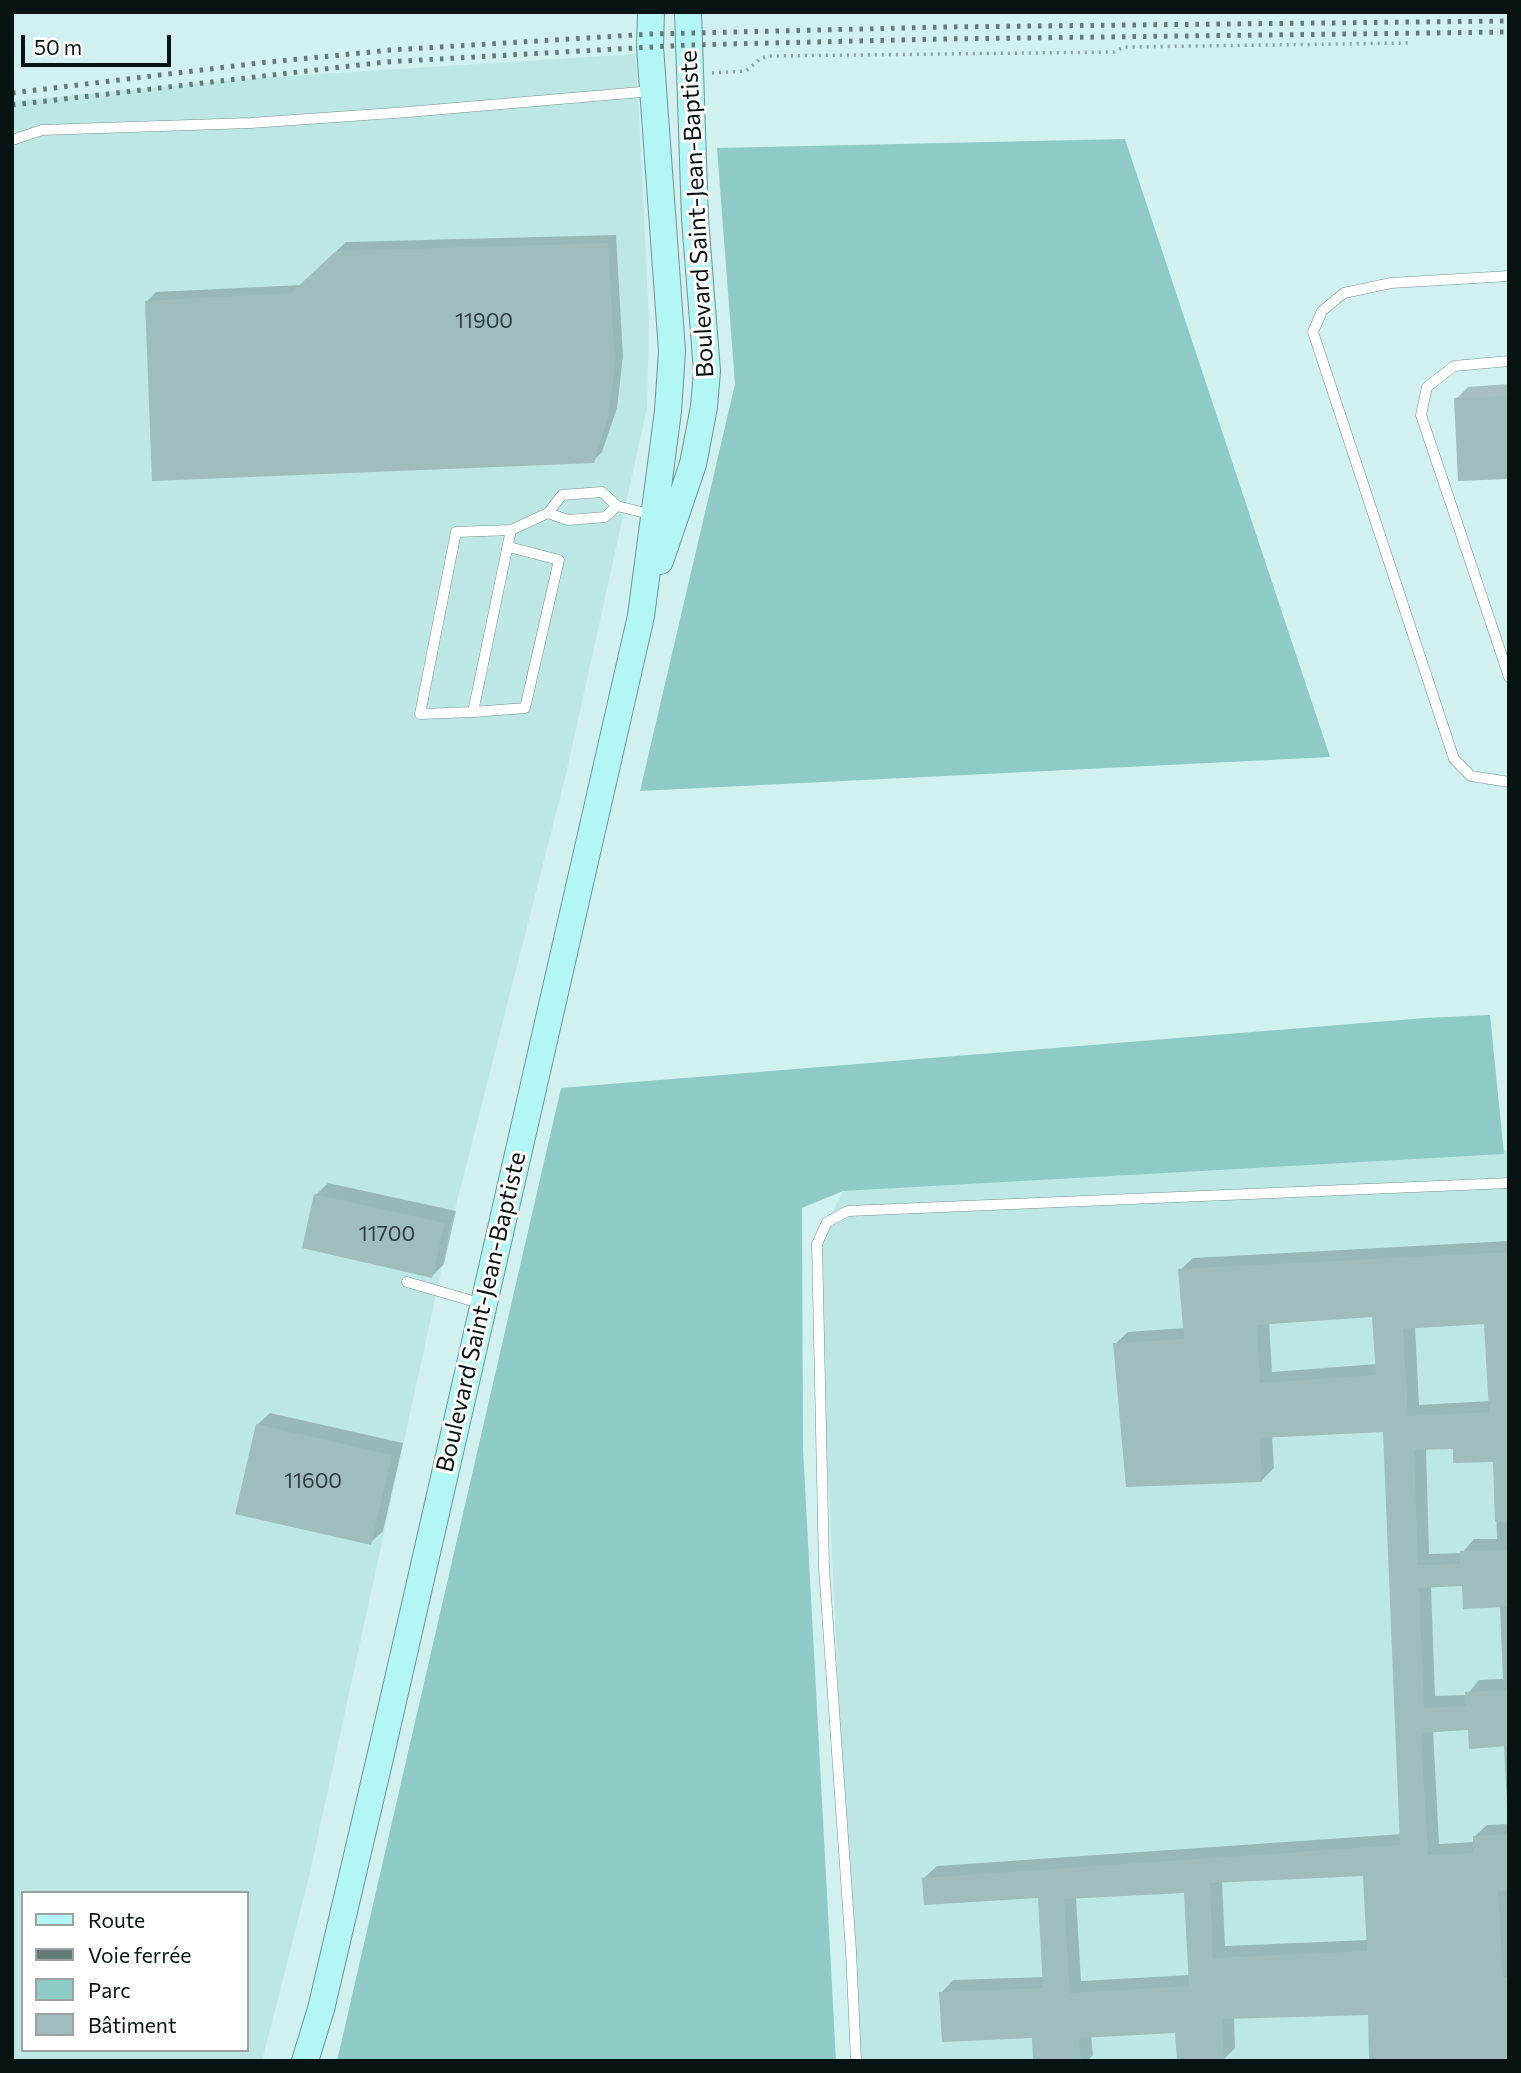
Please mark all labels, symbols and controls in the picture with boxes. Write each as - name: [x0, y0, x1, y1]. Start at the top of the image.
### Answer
- scale bar: [24, 21, 175, 65]
- text: 50 m: [34, 34, 82, 59]
- street label: Boulevard Saint-Jean-Baptiste: [674, 50, 720, 378]
- house number: 11900: [455, 308, 513, 334]
- street label: Boulevard Saint-Jean-Baptiste: [430, 1149, 532, 1475]
- house number: 11700: [359, 1221, 415, 1247]
- house number: 11600: [284, 1468, 342, 1494]
- legend: [21, 1891, 248, 2052]
- text: Route: [88, 1907, 145, 1932]
- text: Voie ferrée: [88, 1942, 191, 1967]
- text: Parc: [88, 1977, 131, 2002]
- text: Bâtiment: [88, 2012, 177, 2037]

